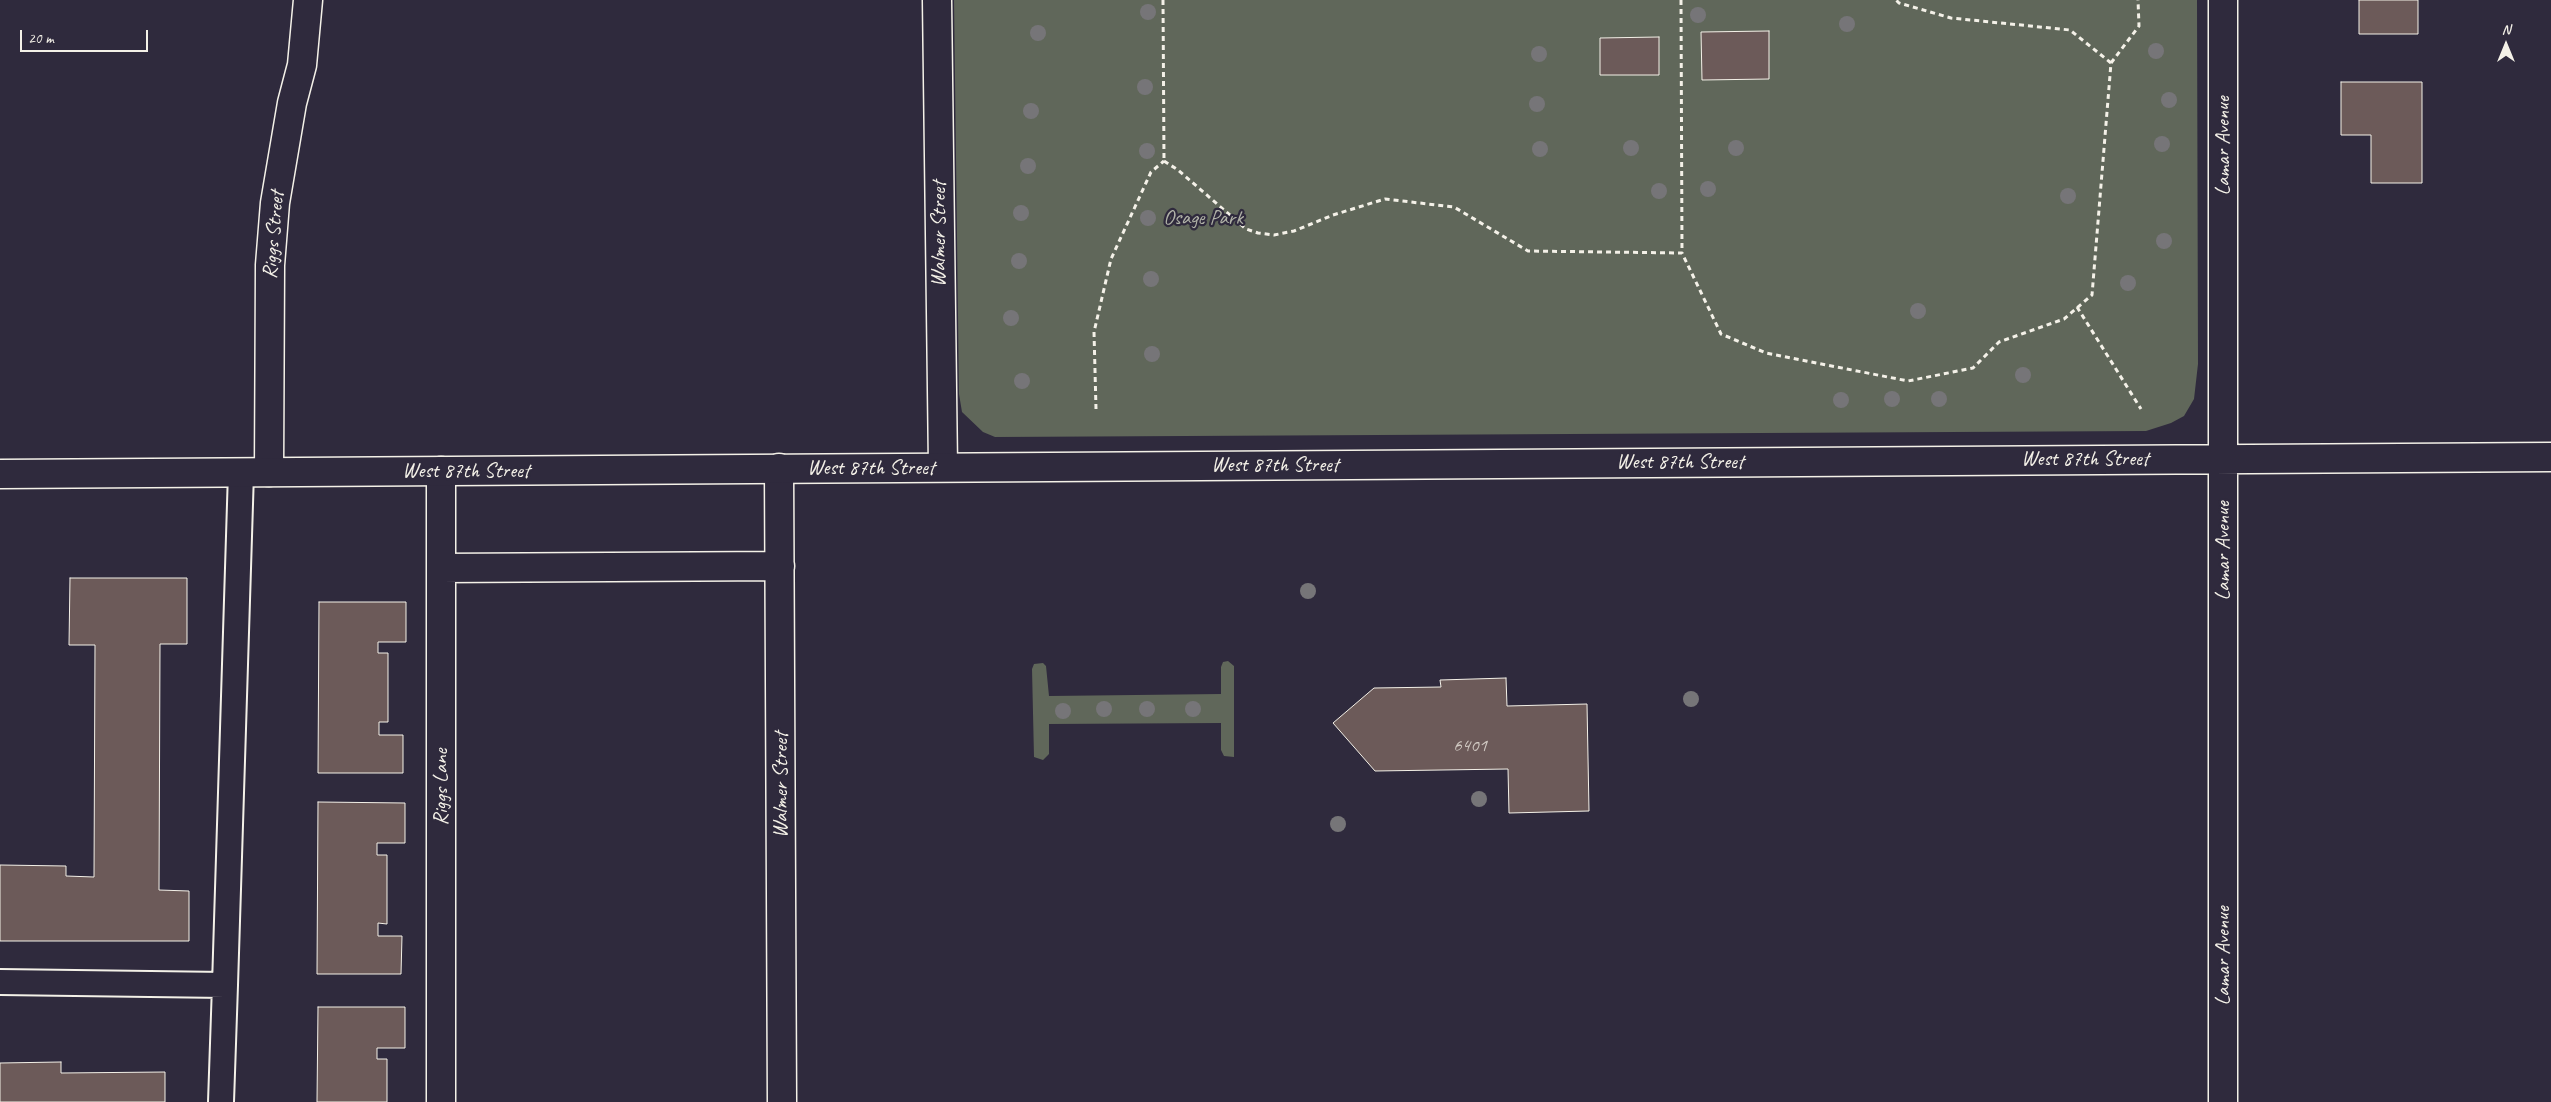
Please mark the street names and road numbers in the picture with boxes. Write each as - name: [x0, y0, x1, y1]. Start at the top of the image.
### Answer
- street label: Lamar Avenue: [2210, 96, 2236, 196]
- street label: Walmer Street: [926, 181, 952, 287]
- street label: Riggs Street: [258, 190, 290, 280]
- street label: West 87th Street: [2021, 446, 2149, 472]
- street label: West 87th Street: [1616, 449, 1744, 475]
- street label: West 87th Street: [1211, 452, 1339, 478]
- street label: West 87th Street: [807, 455, 935, 481]
- street label: West 87th Street: [402, 458, 530, 484]
- street label: Lamar Avenue: [2210, 501, 2236, 601]
- street label: Walmer Street: [768, 732, 794, 838]
- street label: Riggs Lane: [428, 749, 454, 825]
- street label: Lamar Avenue: [2210, 906, 2236, 1006]

